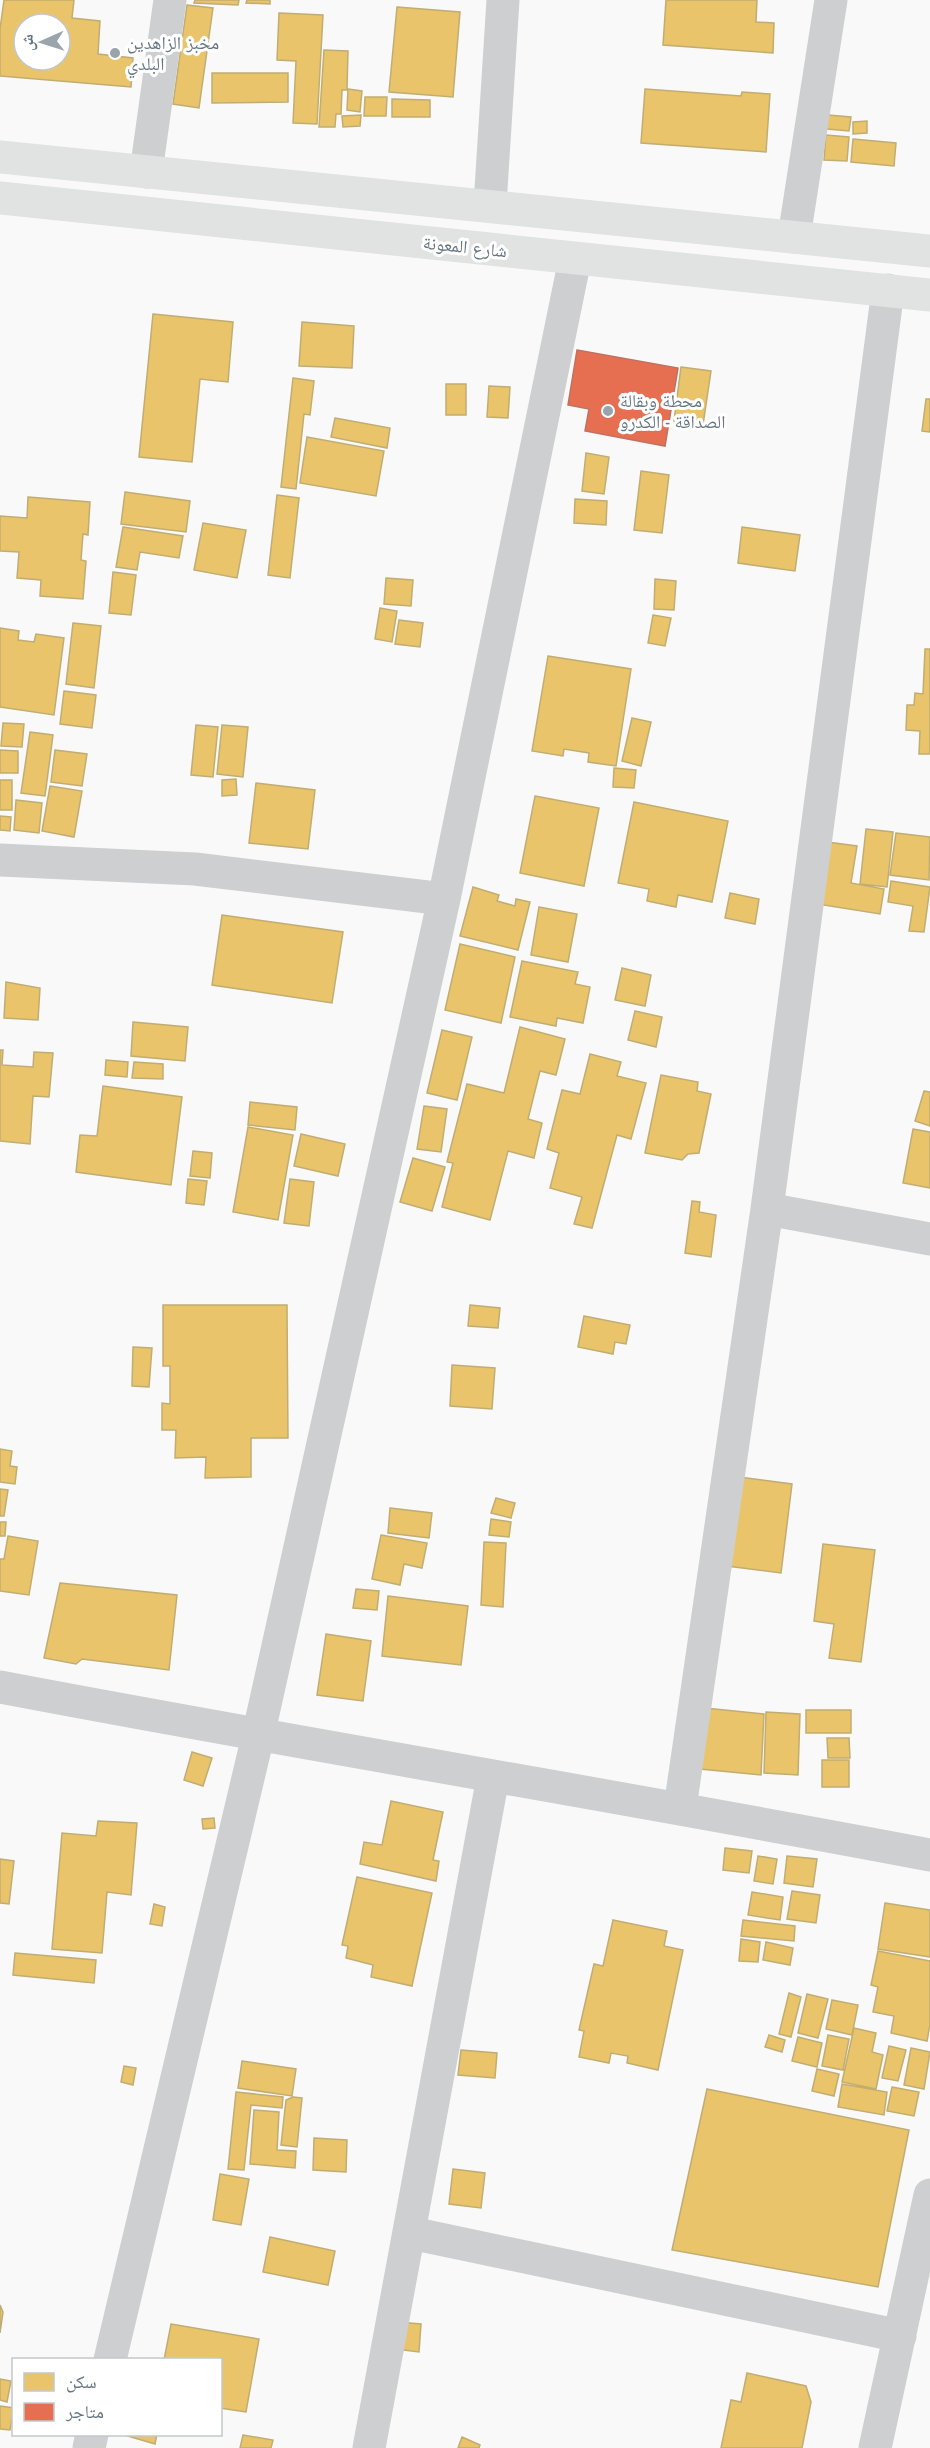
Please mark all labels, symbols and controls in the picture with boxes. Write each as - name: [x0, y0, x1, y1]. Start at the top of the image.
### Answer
- north arrow: [12, 12, 72, 72]
- place label: مخبز الزاهدين البلدي: [127, 30, 219, 79]
- text: ش: [16, 34, 39, 52]
- marker: مخبز الزاهدين البلدي: [108, 46, 122, 60]
- street label: شارع المعونة: [422, 230, 508, 264]
- place label: محطة وبقالة الصداقة - الكدرو: [620, 388, 725, 435]
- marker: محطة وبقالة الصداقة - الكدرو: [601, 404, 615, 418]
- legend: [12, 2358, 222, 2436]
- text: سكن: [66, 2369, 97, 2395]
- text: متاجر: [65, 2399, 104, 2425]

